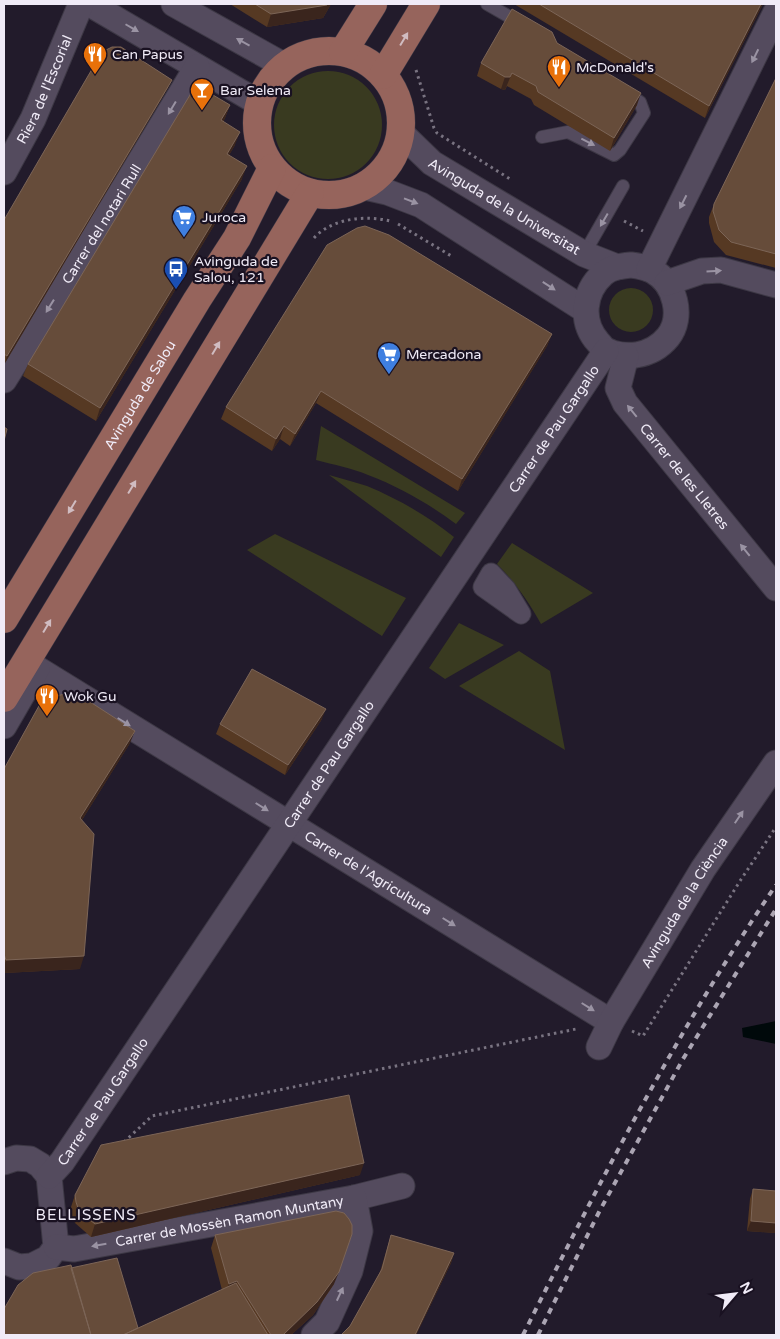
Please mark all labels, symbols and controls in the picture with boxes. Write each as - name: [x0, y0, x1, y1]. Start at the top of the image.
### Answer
- one-way arrow: [126, 24, 139, 33]
- street label: Riera de l'Escorial: [13, 33, 76, 147]
- one-way arrow: [400, 33, 409, 46]
- one-way arrow: [235, 38, 250, 46]
- restaurant icon: Can Papus: [82, 41, 108, 75]
- place label: Can Papus: [112, 46, 183, 63]
- one-way arrow: [751, 49, 759, 63]
- restaurant icon: McDonald's: [546, 54, 572, 88]
- place label: McDonald's: [576, 59, 654, 76]
- bar icon: Bar Selena: [189, 77, 215, 111]
- place label: Bar Selena: [220, 82, 291, 99]
- one-way arrow: [168, 102, 177, 115]
- one-way arrow: [580, 138, 595, 146]
- street label: Avinguda de la Universitat: [425, 155, 584, 259]
- street label: Carrer del notari Rull: [59, 161, 145, 287]
- one-way arrow: [679, 195, 687, 209]
- one-way arrow: [404, 197, 419, 205]
- supermarket icon: Juroca: [171, 204, 197, 238]
- place label: Juroca: [202, 209, 246, 226]
- one-way arrow: [599, 213, 608, 227]
- place label: Avinguda de Salou, 121: [194, 253, 278, 286]
- bus stop icon: Avinguda de Salou, 121: [163, 256, 189, 290]
- one-way arrow: [707, 266, 723, 274]
- one-way arrow: [543, 281, 556, 291]
- one-way arrow: [45, 300, 55, 313]
- street label: Avinguda de Salou: [101, 337, 180, 453]
- supermarket icon: Mercadona: [376, 341, 402, 375]
- one-way arrow: [212, 342, 221, 355]
- place label: Mercadona: [406, 346, 481, 363]
- street label: Carrer de Pau Gargallo: [505, 362, 603, 496]
- one-way arrow: [626, 405, 637, 418]
- street label: Carrer de les Lletres: [636, 420, 733, 533]
- one-way arrow: [127, 481, 136, 494]
- one-way arrow: [68, 500, 77, 513]
- one-way arrow: [740, 544, 751, 557]
- one-way arrow: [43, 619, 52, 632]
- restaurant icon: Wok Gu: [34, 683, 60, 717]
- place label: Wok Gu: [64, 688, 116, 705]
- street label: Carrer de Pau Gargallo: [280, 697, 378, 832]
- one-way arrow: [117, 717, 130, 727]
- one-way arrow: [256, 802, 269, 812]
- one-way arrow: [734, 811, 744, 824]
- street label: Carrer de l'Agricultura: [301, 827, 435, 919]
- street label: Avinguda de la Ciència: [637, 834, 732, 971]
- one-way arrow: [443, 918, 456, 927]
- one-way arrow: [581, 1003, 594, 1012]
- street label: Carrer de Pau Gargallo: [54, 1035, 152, 1169]
- street label: Carrer de Mossèn Ramon Muntany: [114, 1192, 345, 1250]
- district label: BELLISSENS: [36, 1206, 136, 1224]
- one-way arrow: [91, 1241, 107, 1249]
- north arrow: [710, 1269, 760, 1319]
- text: N: [736, 1279, 756, 1297]
- one-way arrow: [335, 1287, 344, 1302]

